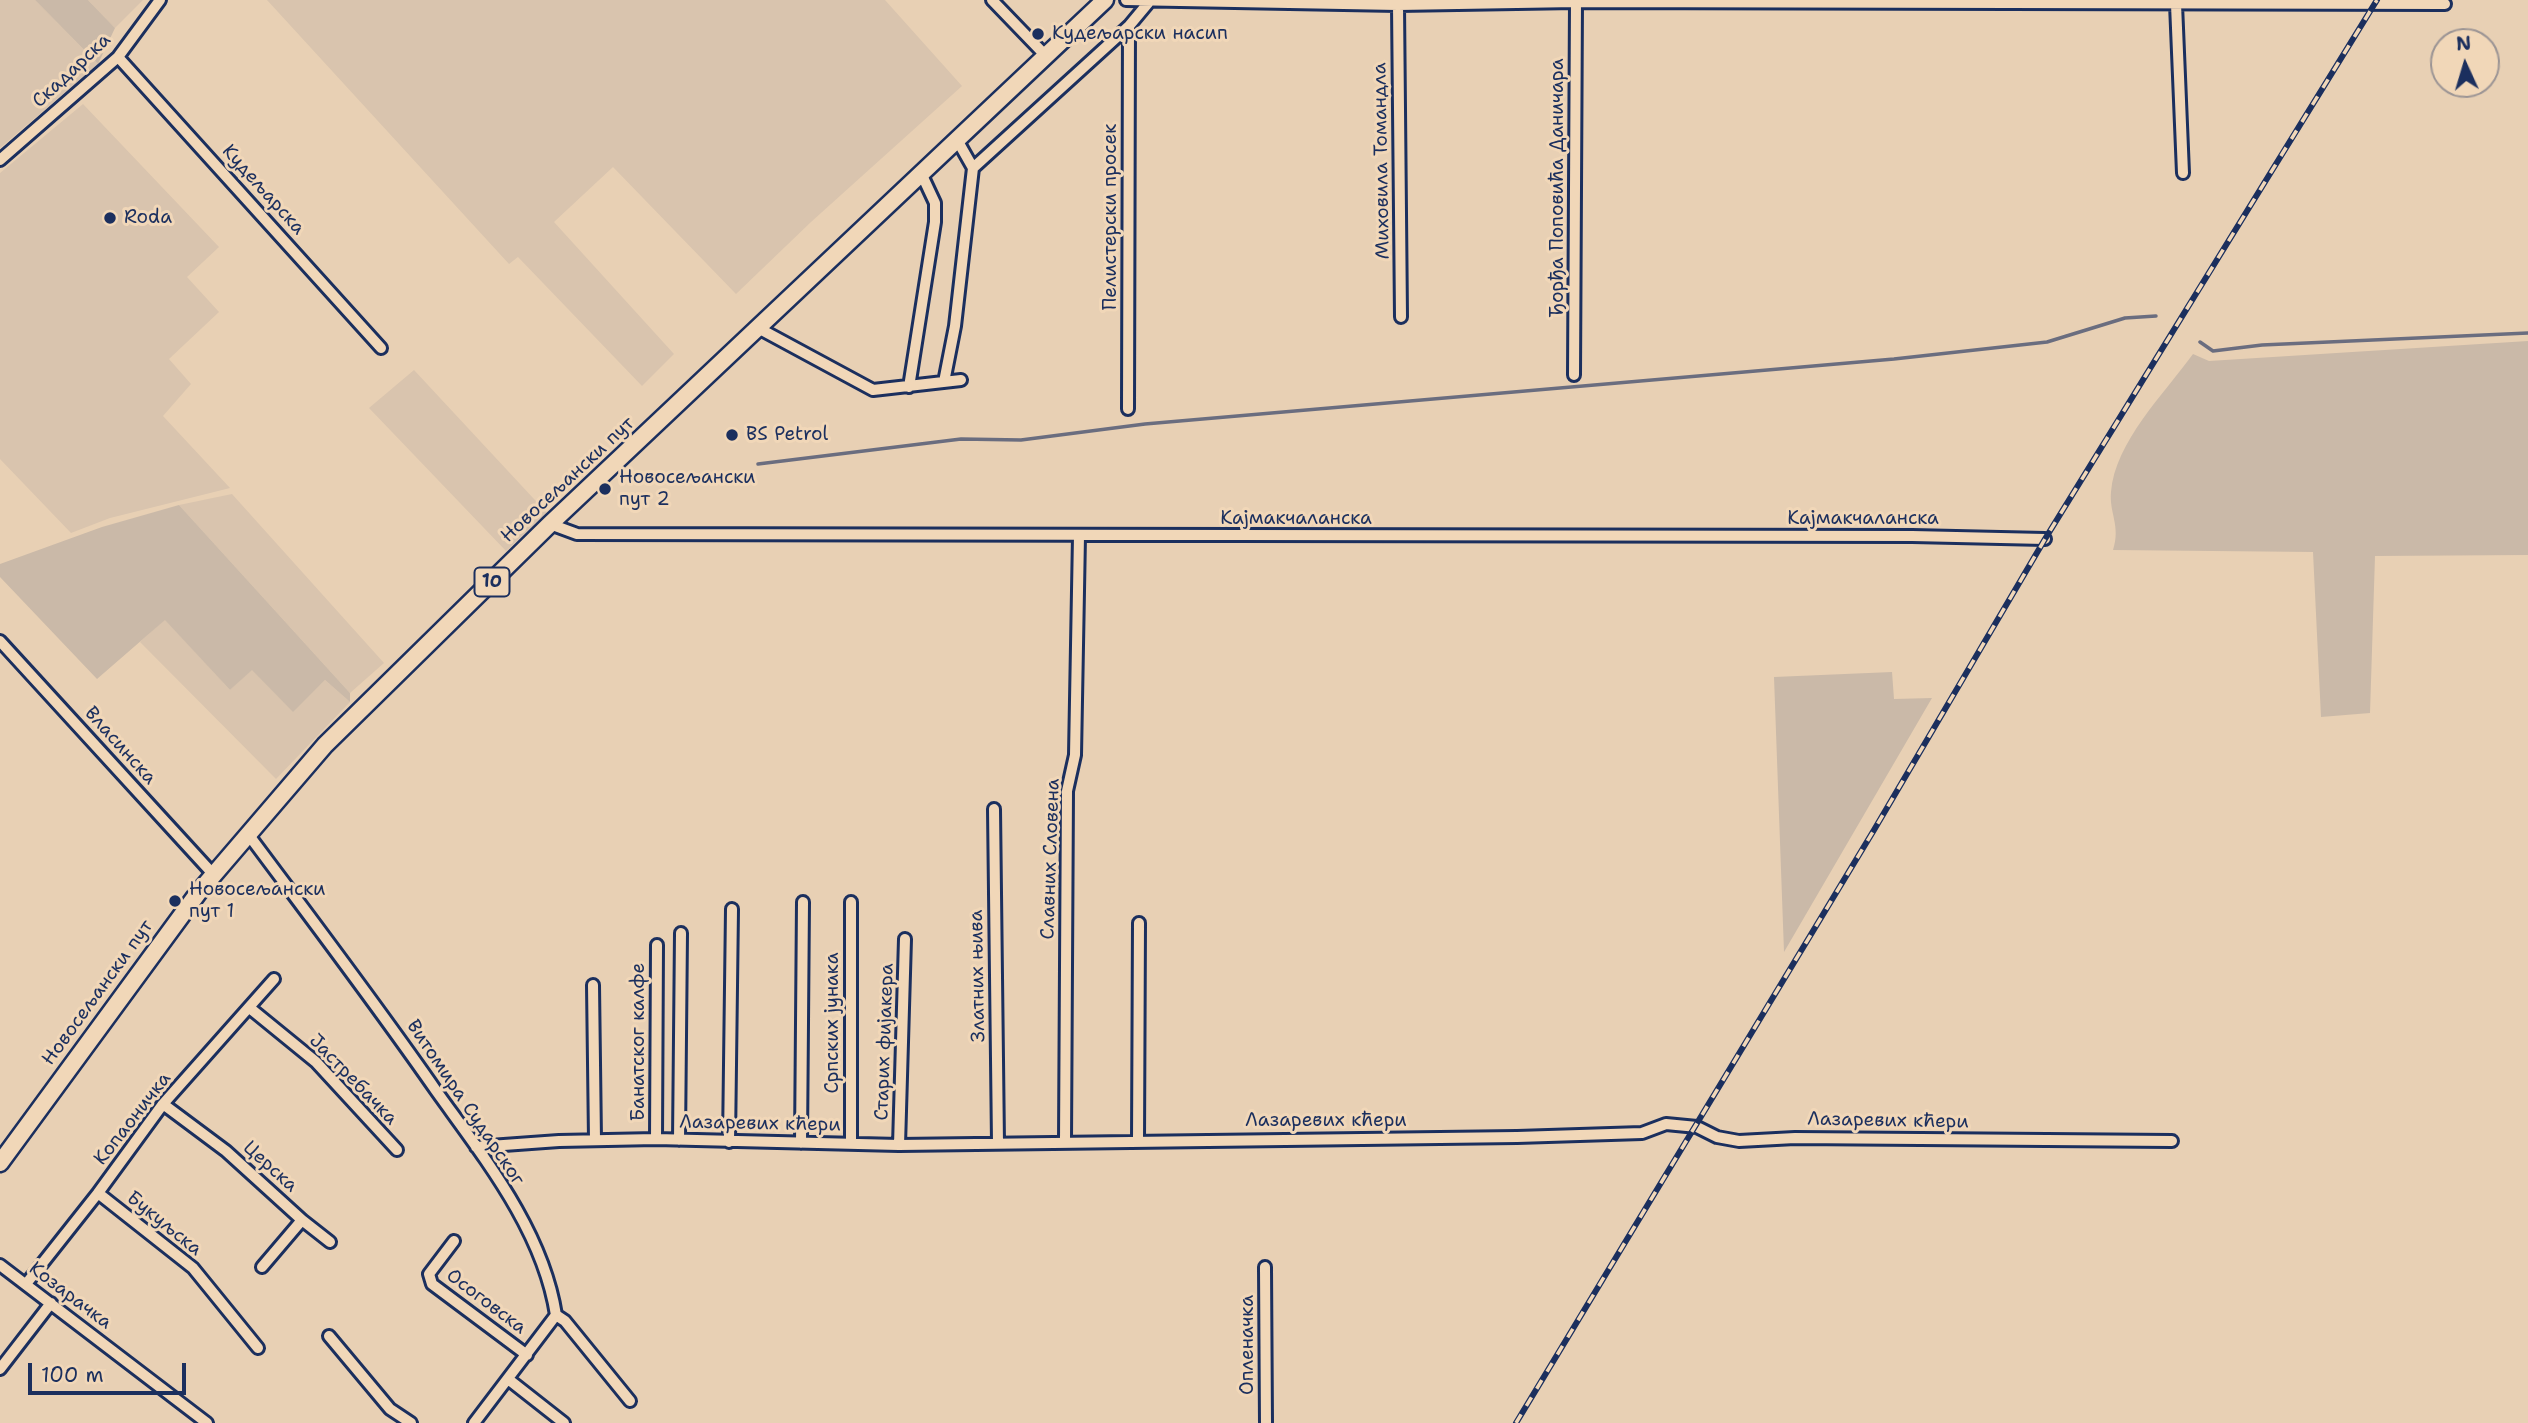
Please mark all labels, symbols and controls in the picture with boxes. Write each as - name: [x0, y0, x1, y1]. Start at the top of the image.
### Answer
- place label: Кудељарски насип: [1052, 23, 1228, 45]
- marker: Кудељарски насип: [1030, 26, 1046, 42]
- north arrow: [2430, 28, 2500, 98]
- street label: Скадарска: [28, 29, 116, 113]
- text: N: [2455, 31, 2472, 57]
- street label: Ђорђа Поповића Даничара: [1547, 59, 1569, 317]
- street label: Миховила Томандла: [1369, 62, 1395, 260]
- street label: Пелистерски просек: [1100, 124, 1122, 310]
- street label: Кудељарска: [217, 140, 309, 240]
- place label: Roda: [124, 207, 172, 229]
- marker: Roda: [102, 210, 118, 226]
- street label: Новосељански пут: [497, 412, 639, 548]
- place label: BS Petrol: [746, 424, 828, 446]
- marker: BS Petrol: [724, 427, 740, 443]
- place label: Новосељански пут 2: [619, 467, 755, 511]
- marker: Новосељански пут 2: [597, 481, 613, 497]
- street label: Кајмакчаланска: [1220, 508, 1372, 530]
- street label: Кајмакчаланска: [1787, 508, 1939, 530]
- road number: 10: [475, 568, 510, 596]
- street label: Власинска: [79, 702, 161, 790]
- street label: Славних Словена: [1037, 778, 1065, 940]
- place label: Новосељански пут 1: [189, 879, 325, 923]
- marker: Новосељански пут 1: [167, 893, 183, 909]
- street label: Златних њива: [965, 909, 991, 1043]
- street label: Новосељански пут: [38, 916, 158, 1070]
- street label: Српских јунака: [822, 953, 844, 1093]
- street label: Банатског калфе: [628, 963, 650, 1121]
- street label: Старих фијакера: [871, 963, 899, 1121]
- street label: Витомира Сударског: [401, 1016, 529, 1190]
- street label: Јастребачка: [304, 1030, 402, 1130]
- street label: Копаоничка: [90, 1068, 176, 1170]
- street label: Лазаревих кћери: [1807, 1108, 1969, 1134]
- street label: Лазаревих кћери: [1245, 1110, 1407, 1132]
- street label: Лазаревих кћери: [679, 1111, 841, 1137]
- street label: Церска: [238, 1137, 302, 1197]
- street label: Букуљска: [122, 1187, 206, 1261]
- street label: Козарачка: [24, 1257, 116, 1335]
- street label: Осоговска: [441, 1264, 531, 1340]
- street label: Опленачка: [1237, 1295, 1259, 1395]
- scale bar: [32, 1350, 189, 1394]
- text: 100 m: [41, 1361, 104, 1389]

